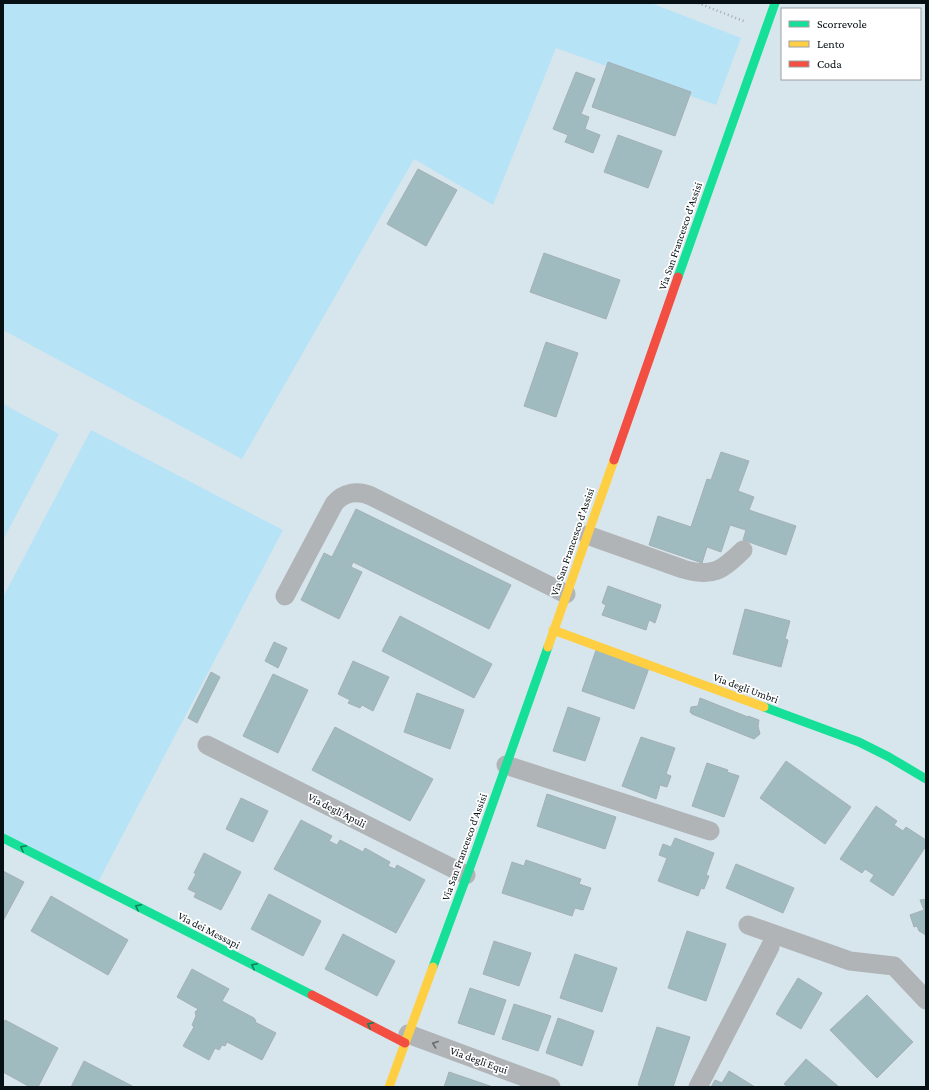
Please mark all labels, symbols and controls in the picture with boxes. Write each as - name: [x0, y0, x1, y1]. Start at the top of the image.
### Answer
- legend: [781, 8, 921, 80]
- text: Scorrevole: [817, 17, 867, 31]
- text: Lento: [817, 37, 845, 51]
- text: Coda: [817, 57, 842, 71]
- street label: Via San Francesco d'Assisi: [656, 180, 704, 292]
- street label: Via San Francesco d'Assisi: [548, 486, 596, 598]
- street label: Via degli Umbri: [712, 671, 780, 706]
- street label: Via degli Apuli: [306, 790, 368, 831]
- street label: Via San Francesco d'Assisi: [439, 792, 489, 902]
- one-way arrow: [19, 845, 27, 853]
- one-way arrow: [135, 904, 143, 912]
- street label: Via dei Messapi: [176, 909, 242, 952]
- one-way arrow: [251, 963, 258, 971]
- one-way arrow: [367, 1022, 374, 1030]
- one-way arrow: [432, 1040, 439, 1049]
- street label: Via degli Equi: [448, 1044, 509, 1077]

